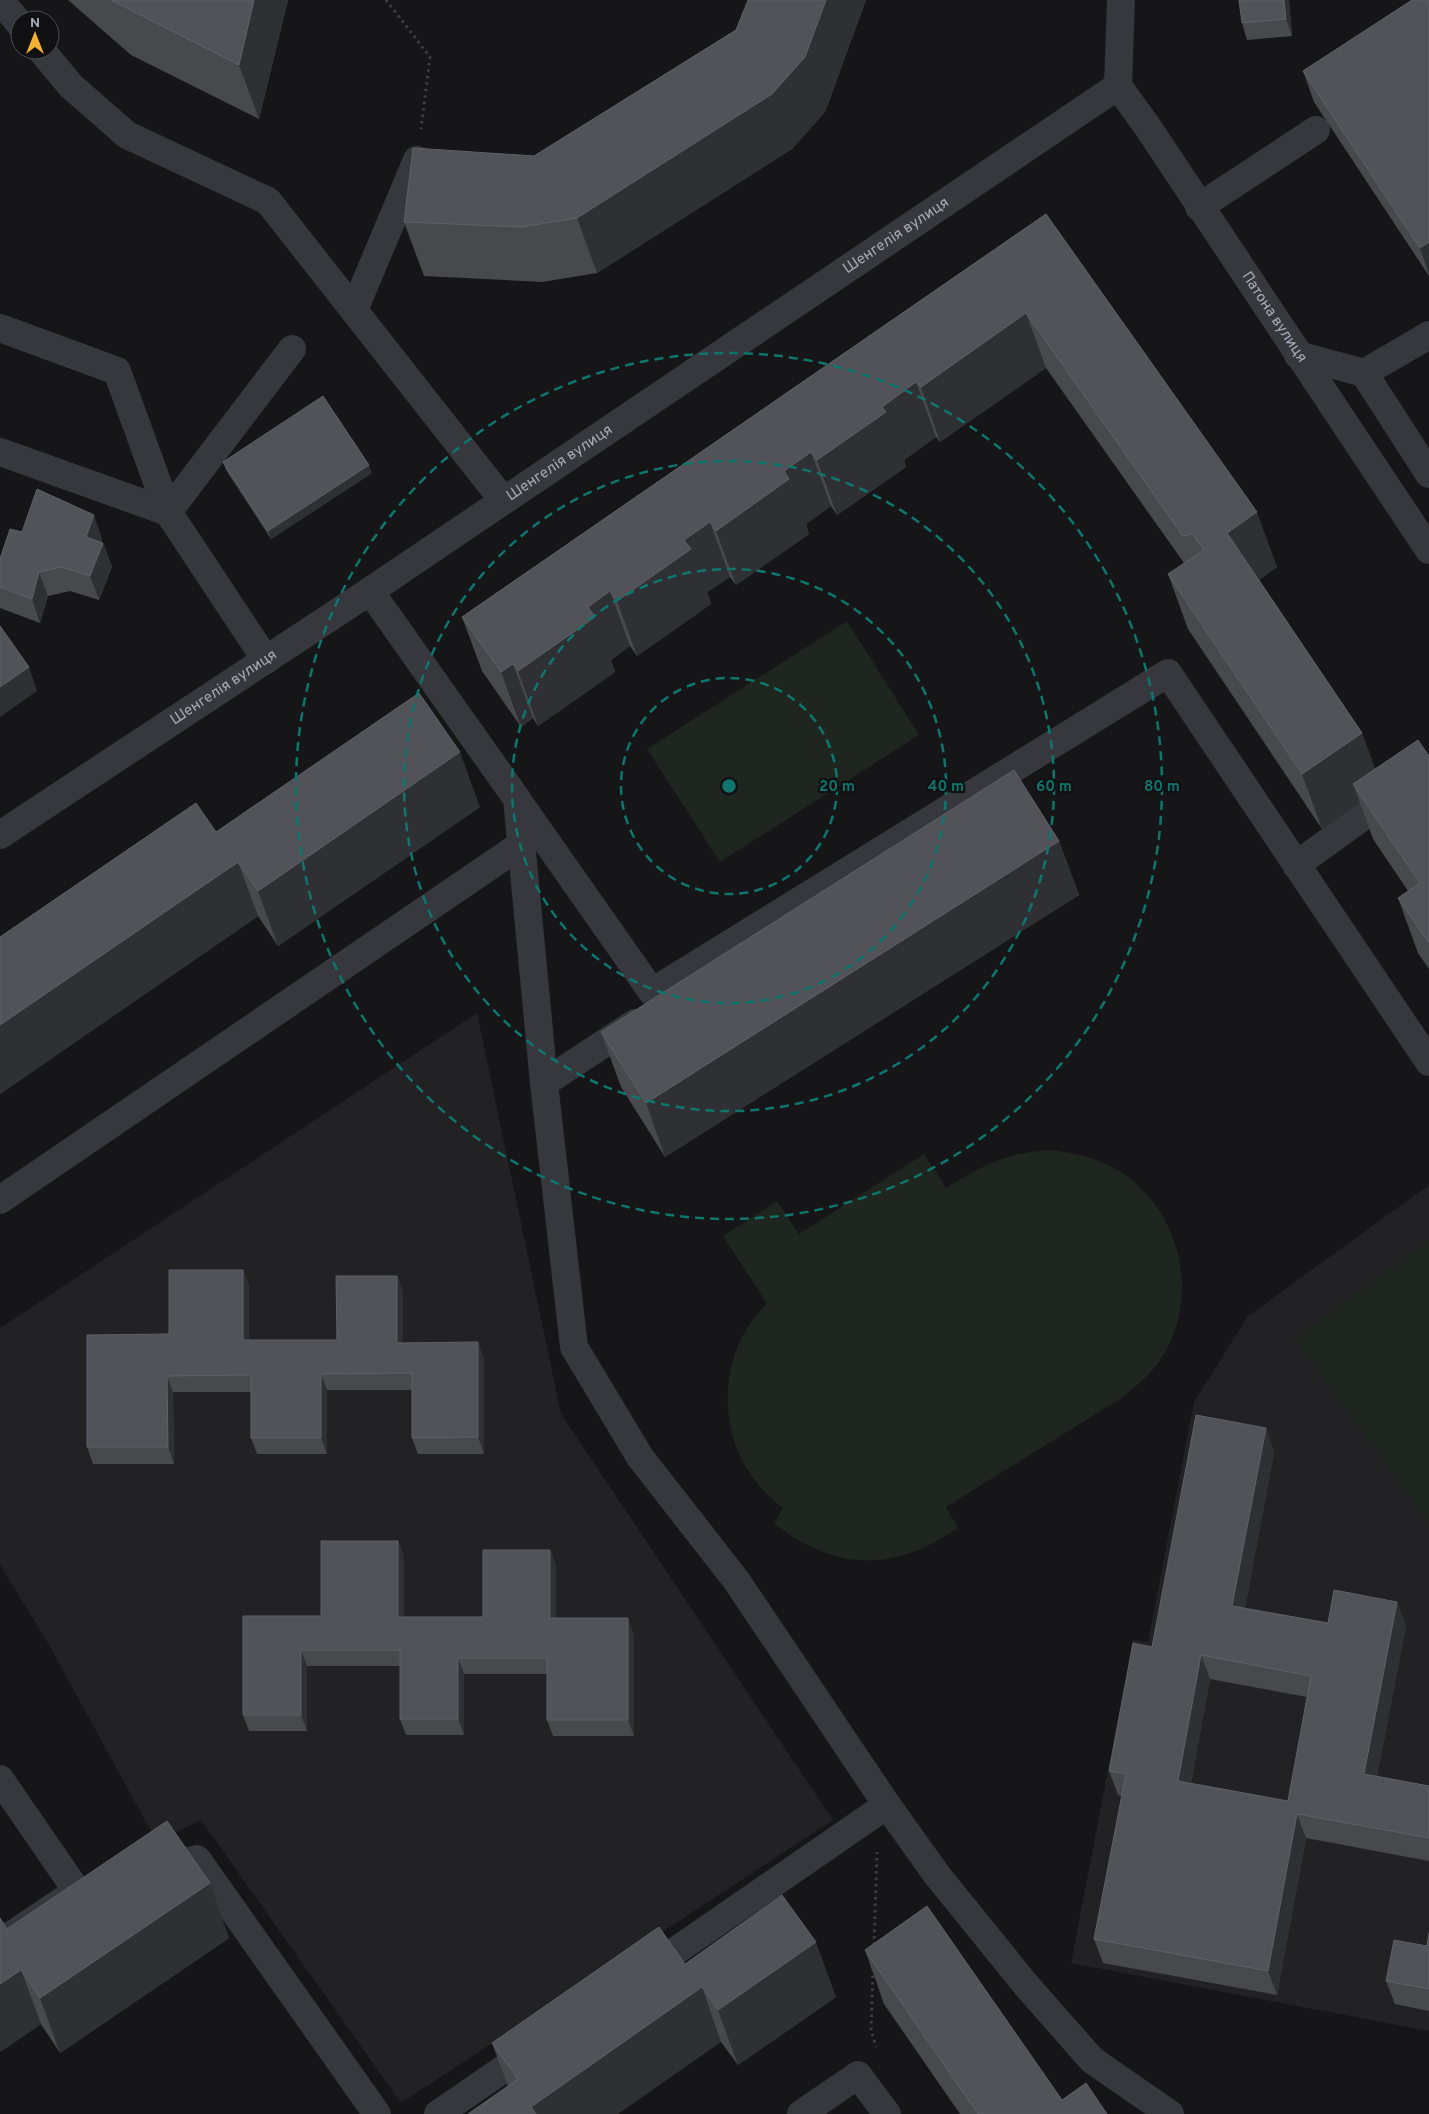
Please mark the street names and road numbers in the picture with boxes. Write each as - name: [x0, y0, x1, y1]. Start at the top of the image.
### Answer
- street label: Шенгелія вулиця: [839, 193, 953, 278]
- street label: Патона вулиця: [1237, 268, 1311, 366]
- street label: Шенгелія вулиця: [503, 420, 616, 506]
- street label: Шенгелія вулиця: [167, 645, 281, 730]

